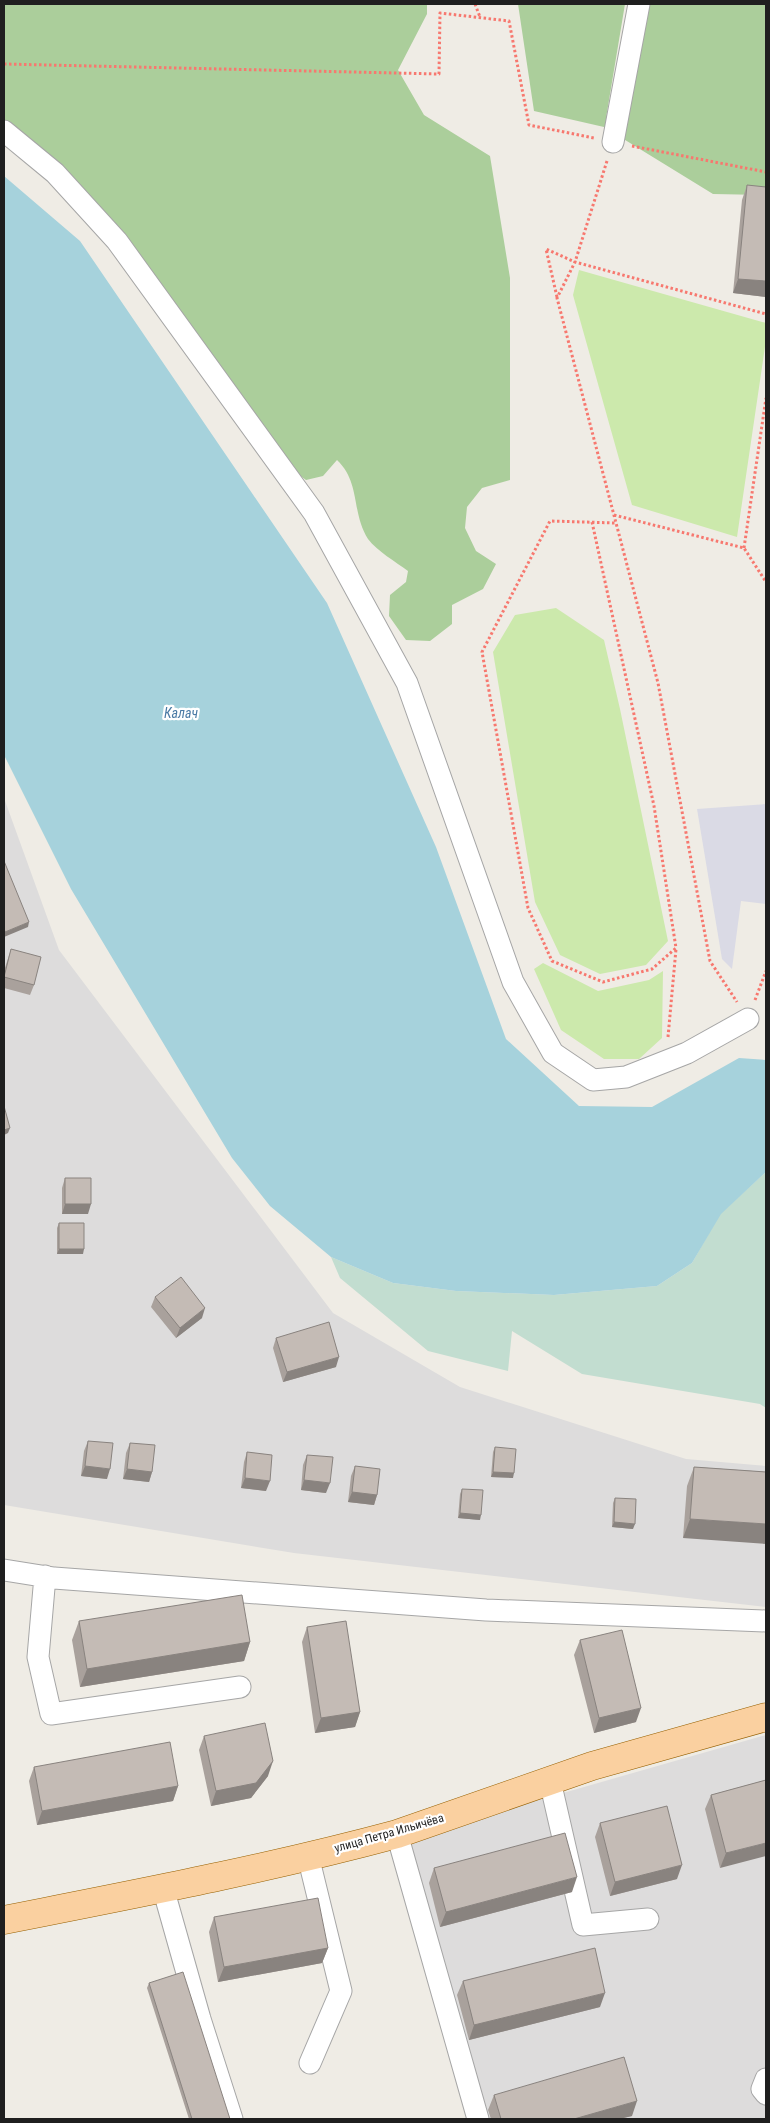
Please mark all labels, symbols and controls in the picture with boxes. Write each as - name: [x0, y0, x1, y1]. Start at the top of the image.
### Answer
- water label: Калач: [164, 705, 199, 721]
- street label: улица Петра Ильичёва: [333, 1811, 445, 1855]

